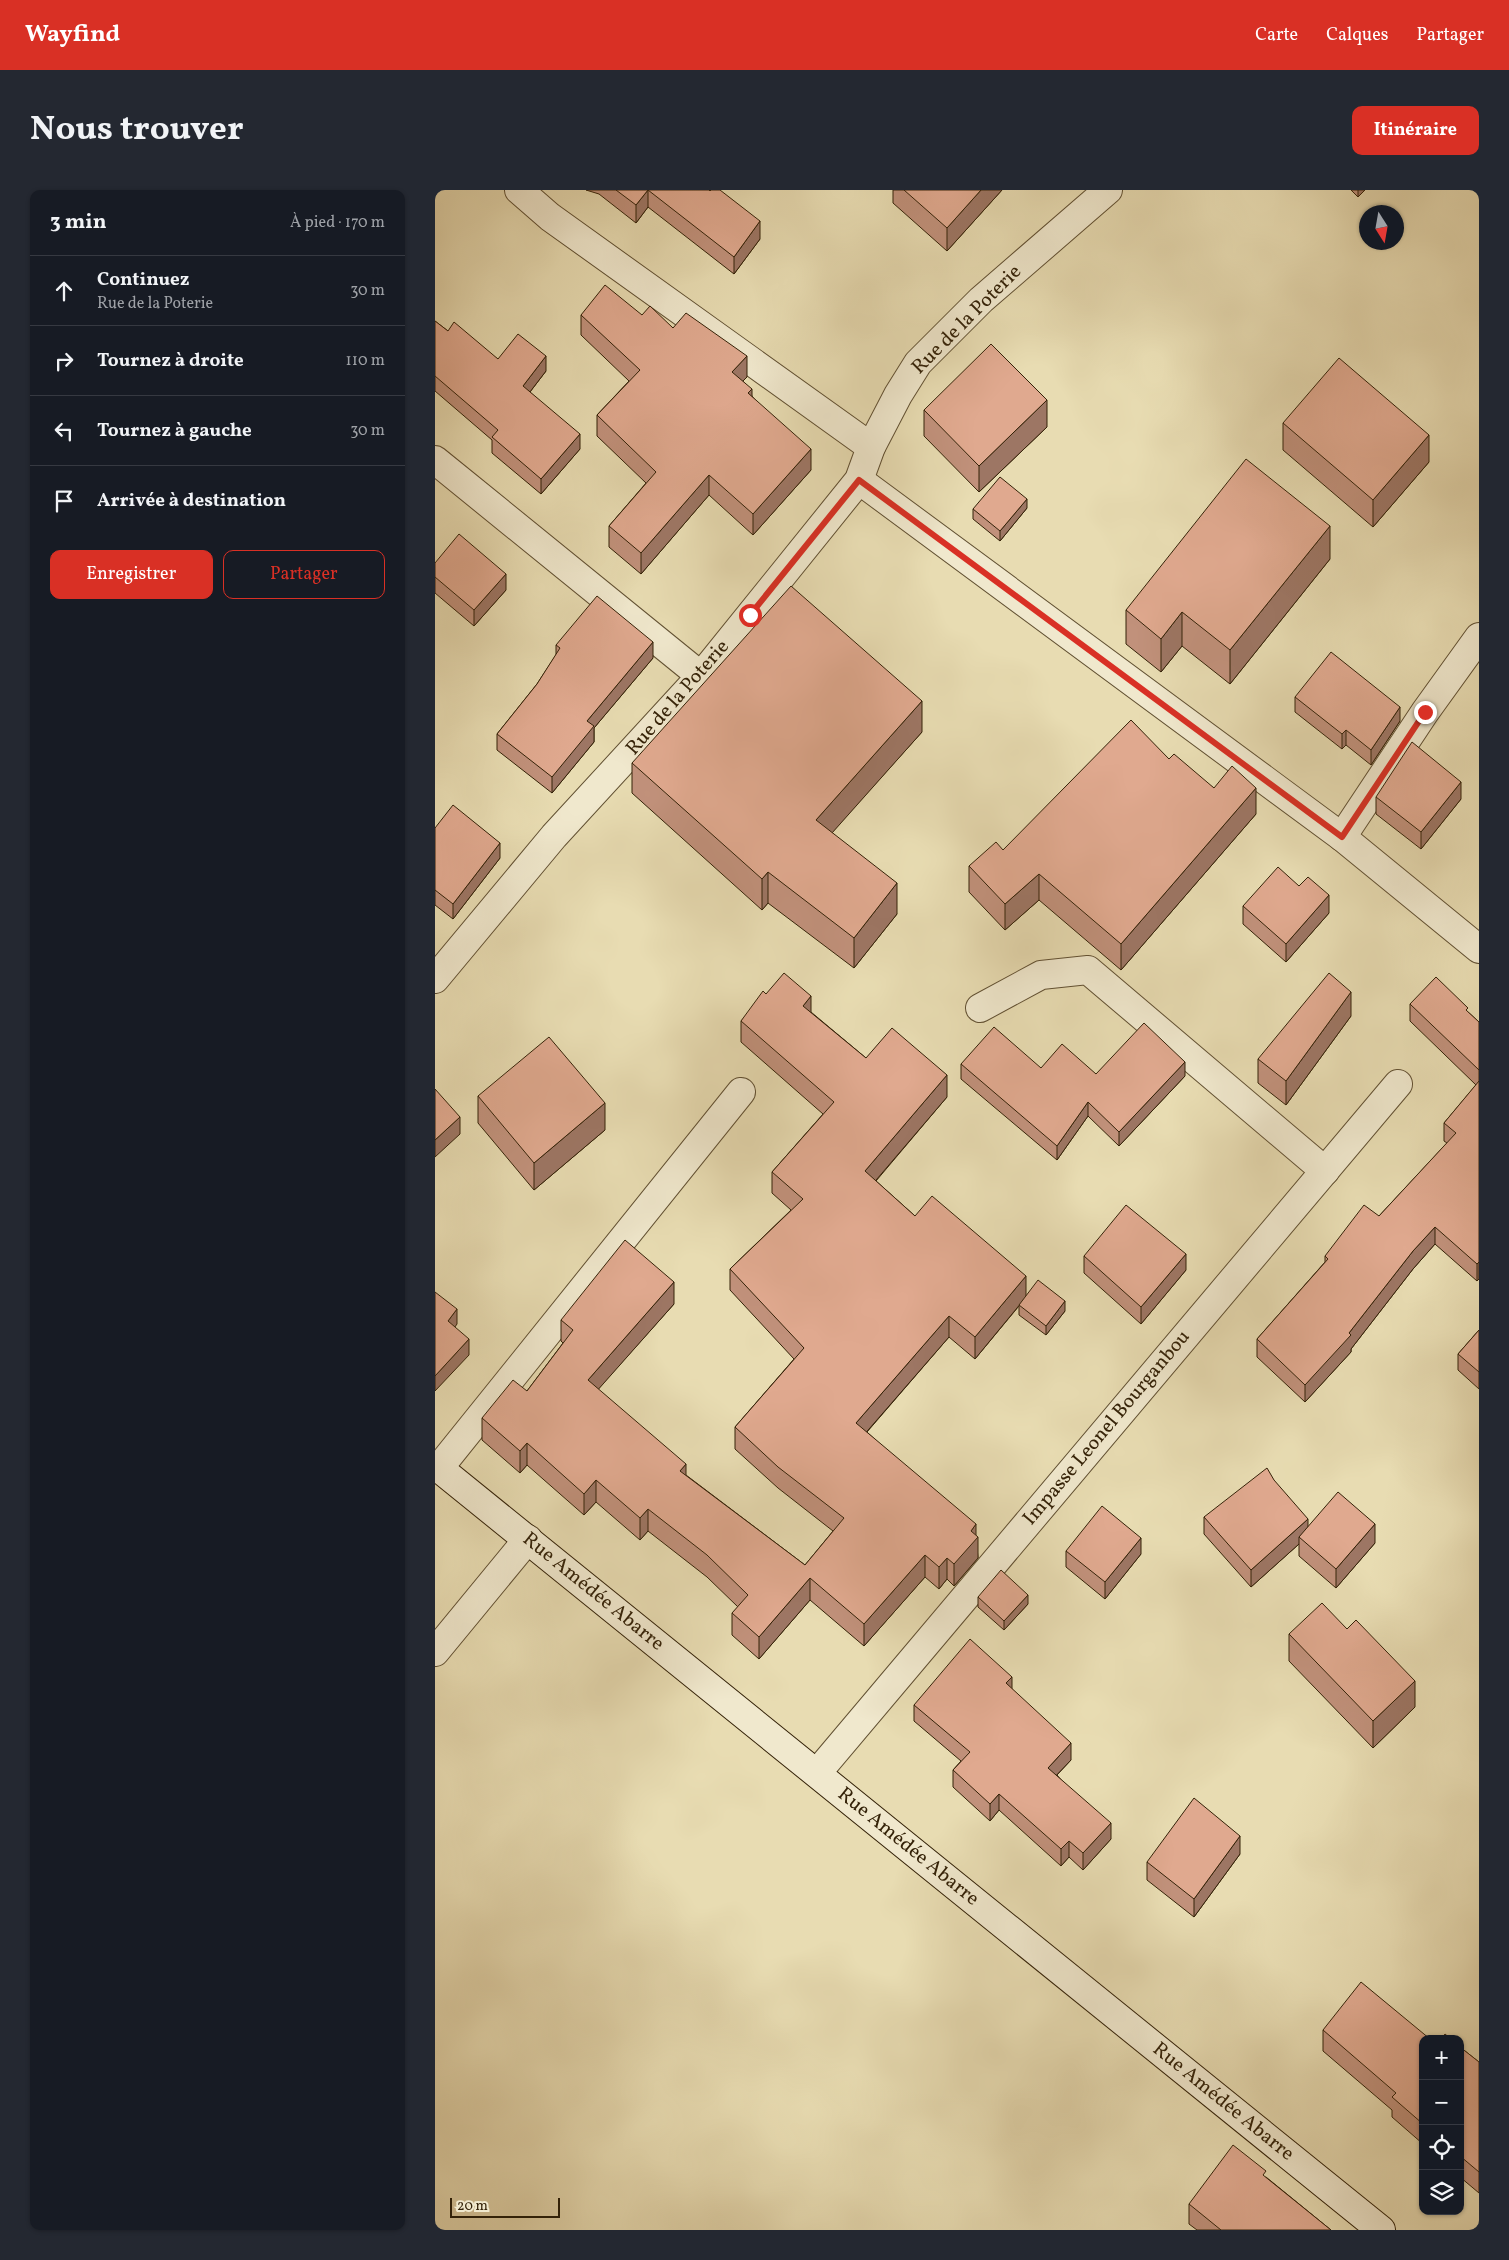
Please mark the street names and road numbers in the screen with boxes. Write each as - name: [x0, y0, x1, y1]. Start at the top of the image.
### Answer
- street label: Rue de la Poterie: [906, 259, 1028, 381]
- street label: Rue de la Poterie: [620, 634, 736, 762]
- street label: Impasse Leonel Bourganbou: [1017, 1324, 1197, 1532]
- street label: Rue Amédée Abarre: [516, 1526, 670, 1658]
- street label: Rue Amédée Abarre: [831, 1781, 985, 1913]
- street label: Rue Amédée Abarre: [1146, 2036, 1300, 2168]

